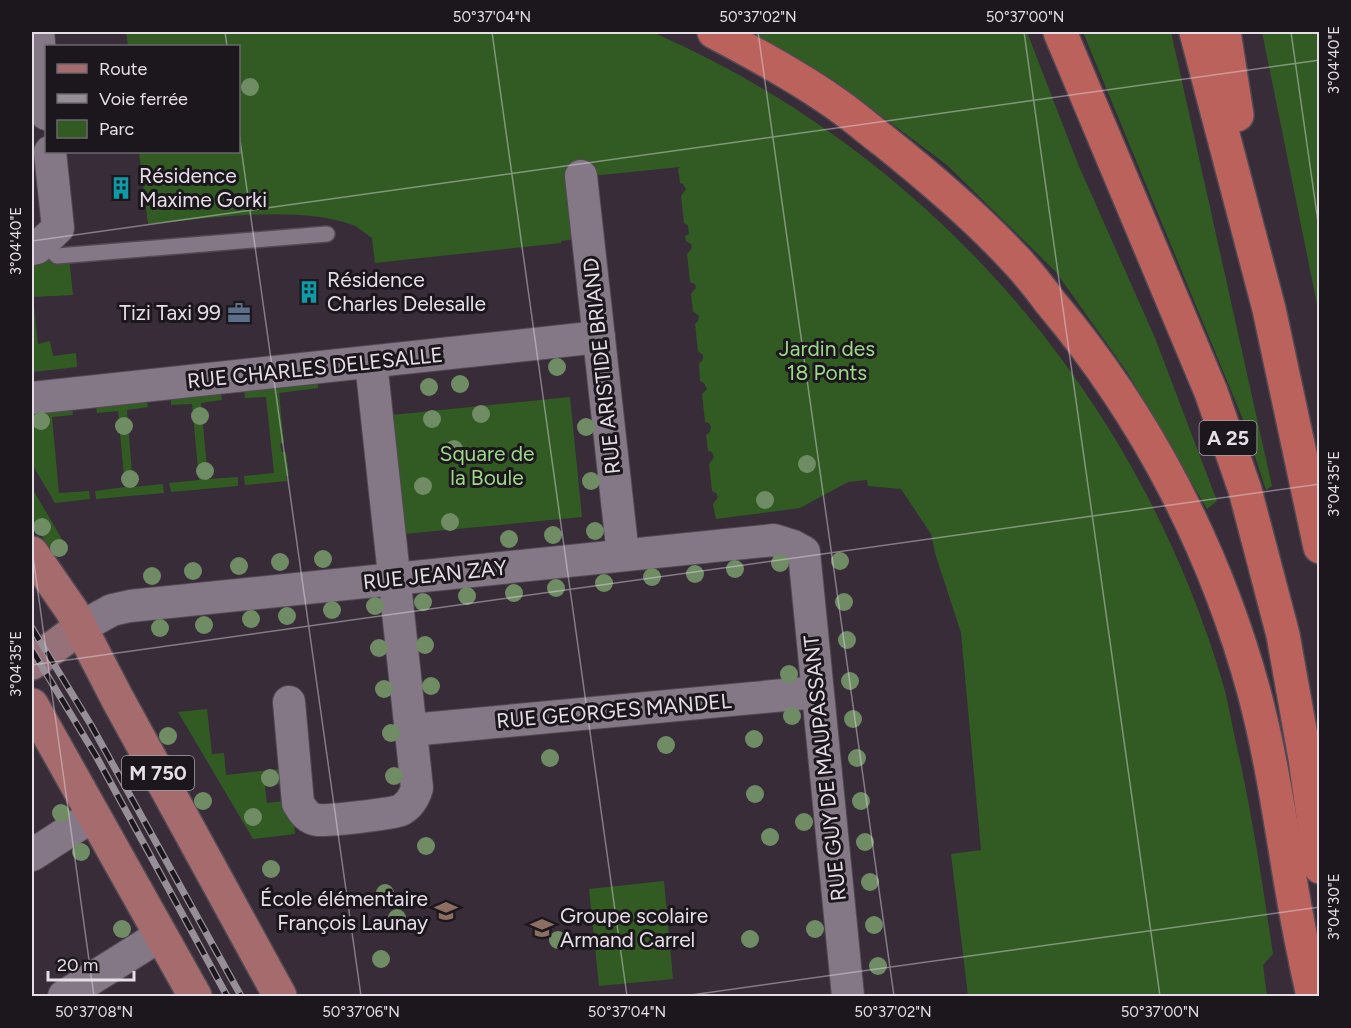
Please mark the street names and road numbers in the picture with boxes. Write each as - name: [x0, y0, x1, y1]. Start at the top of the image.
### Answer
- street label: RUE ARISTIDE BRIAND: [578, 257, 625, 476]
- street label: RUE CHARLES DELESALLE: [186, 342, 444, 393]
- road number: A 25: [1200, 421, 1256, 455]
- street label: RUE JEAN ZAY: [362, 554, 509, 594]
- street label: RUE GUY DE MAUPASSANT: [798, 633, 851, 902]
- street label: RUE GEORGES MANDEL: [495, 688, 733, 733]
- road number: M 750: [122, 756, 194, 790]

